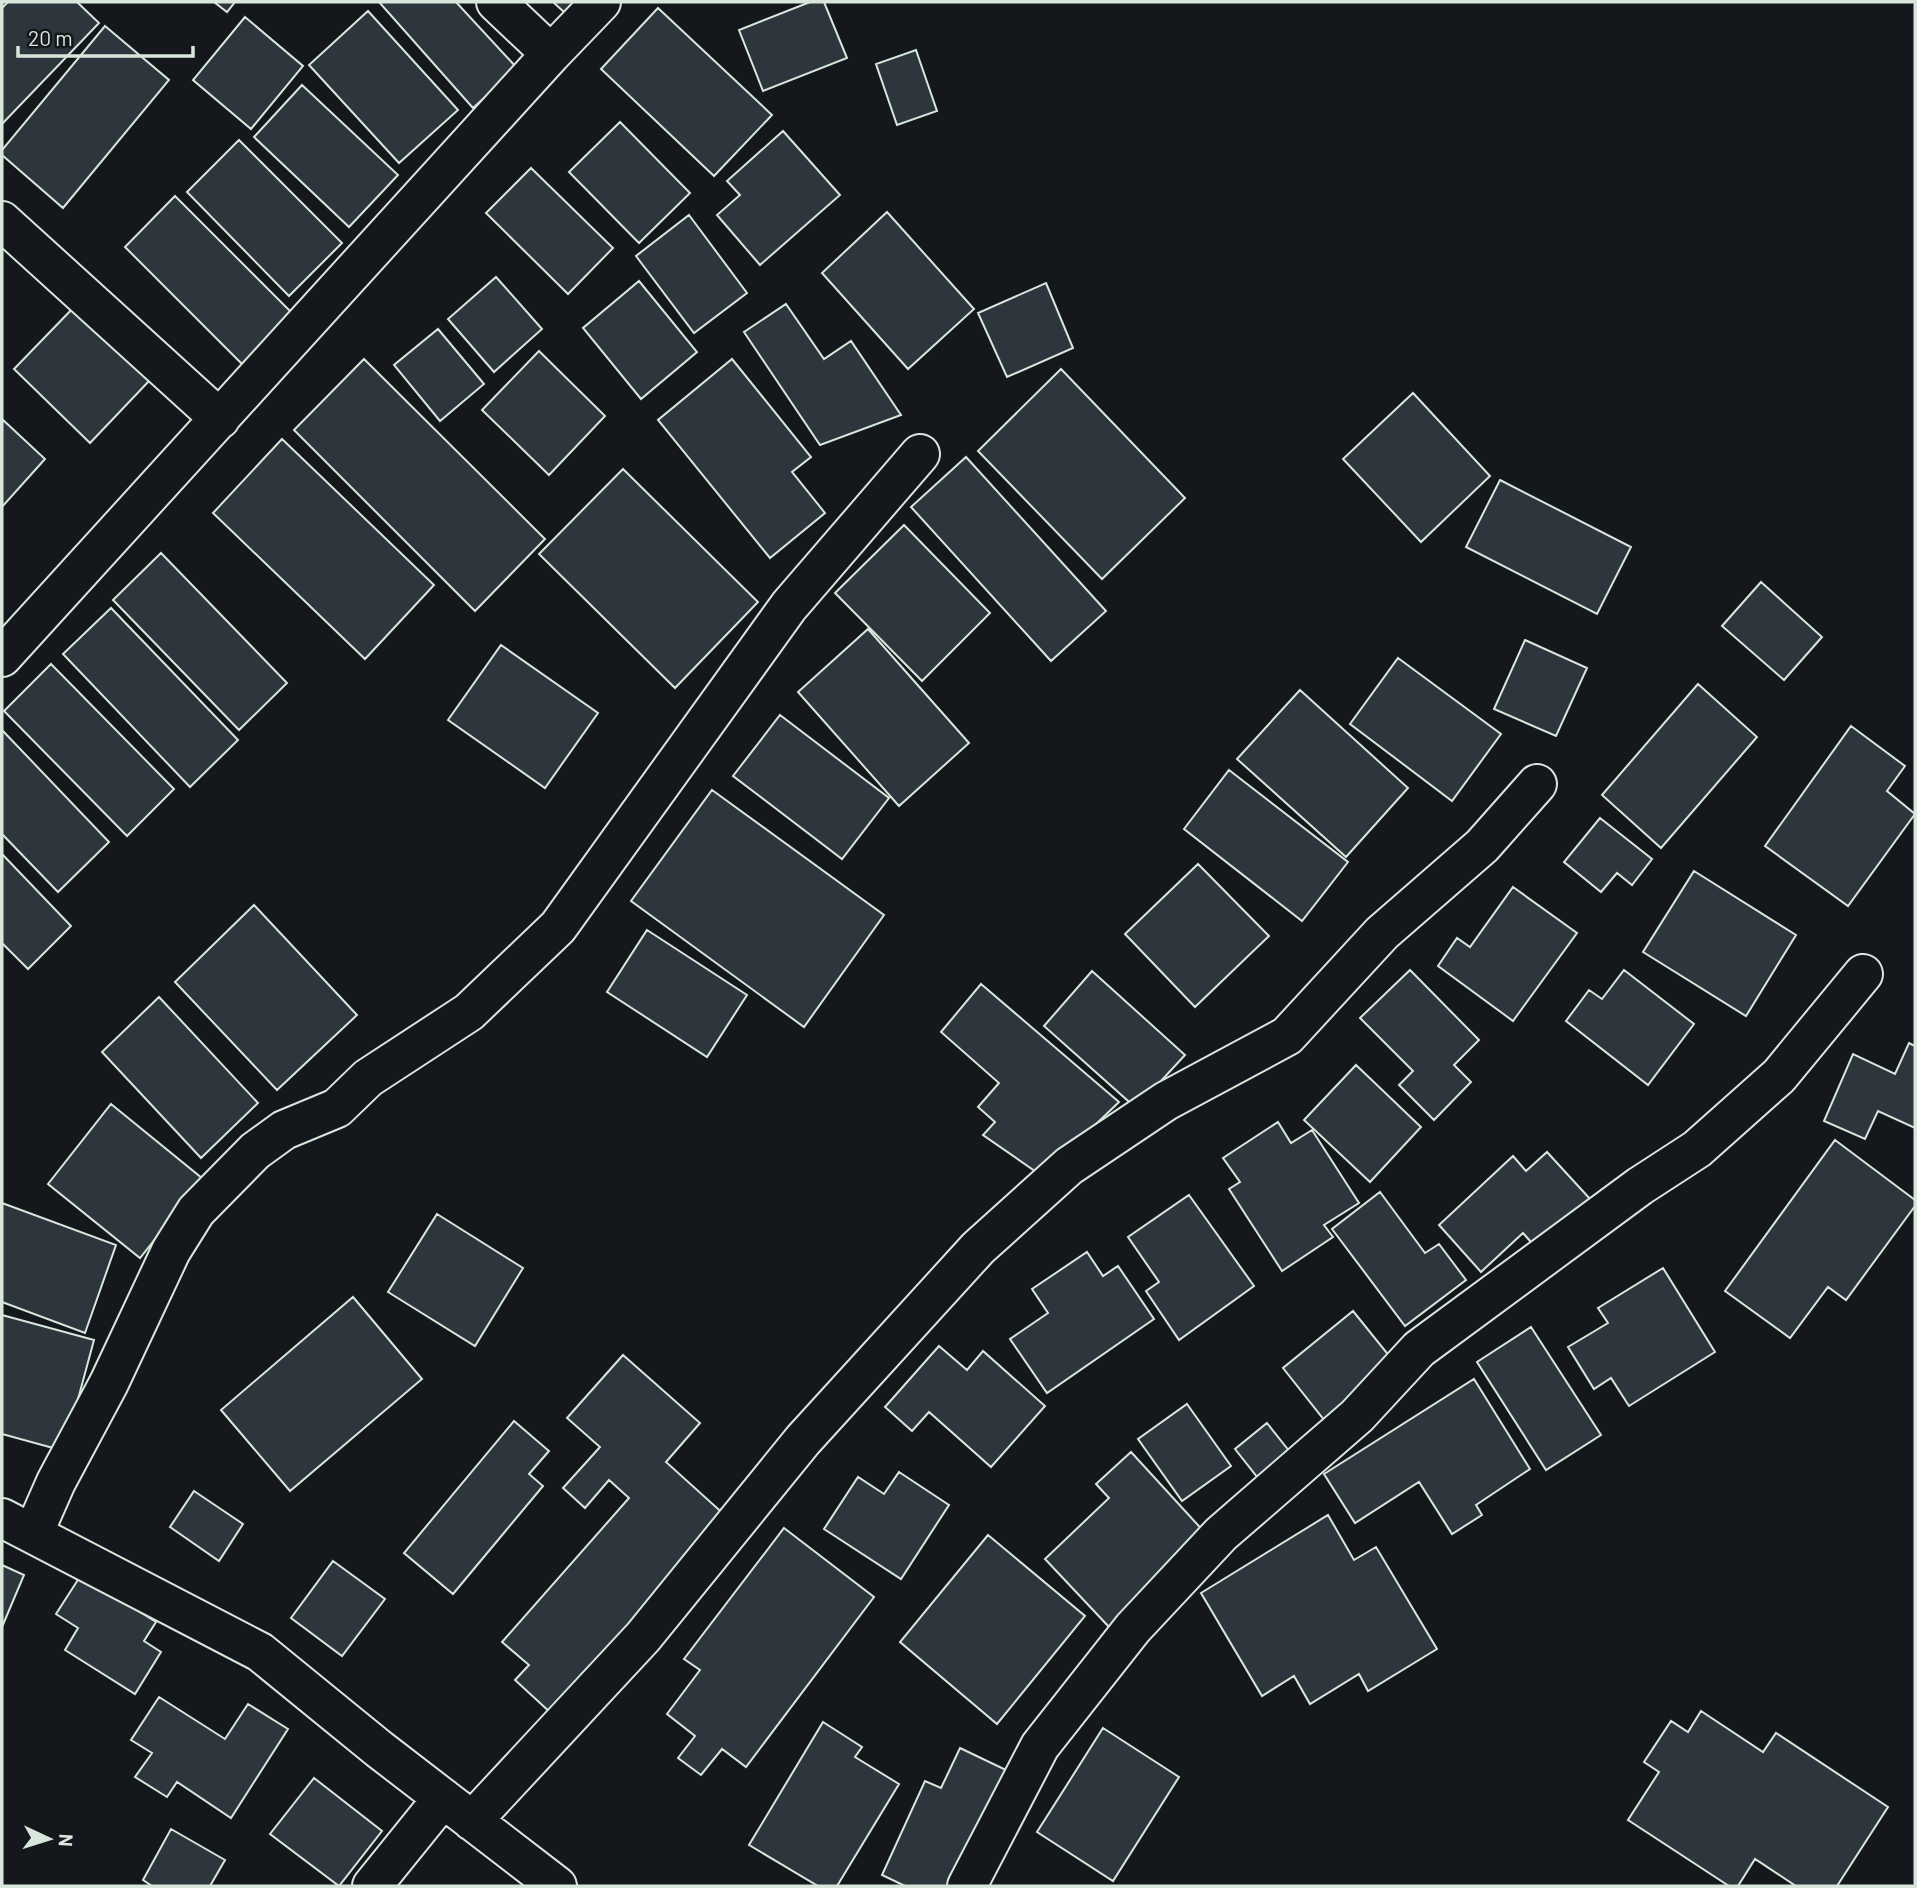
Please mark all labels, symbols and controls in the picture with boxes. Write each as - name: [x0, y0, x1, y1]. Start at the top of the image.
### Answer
- scale bar: [18, 14, 192, 58]
- text: 20 m: [28, 25, 73, 50]
- north arrow: [14, 1804, 84, 1874]
- text: N: [55, 1833, 78, 1847]

